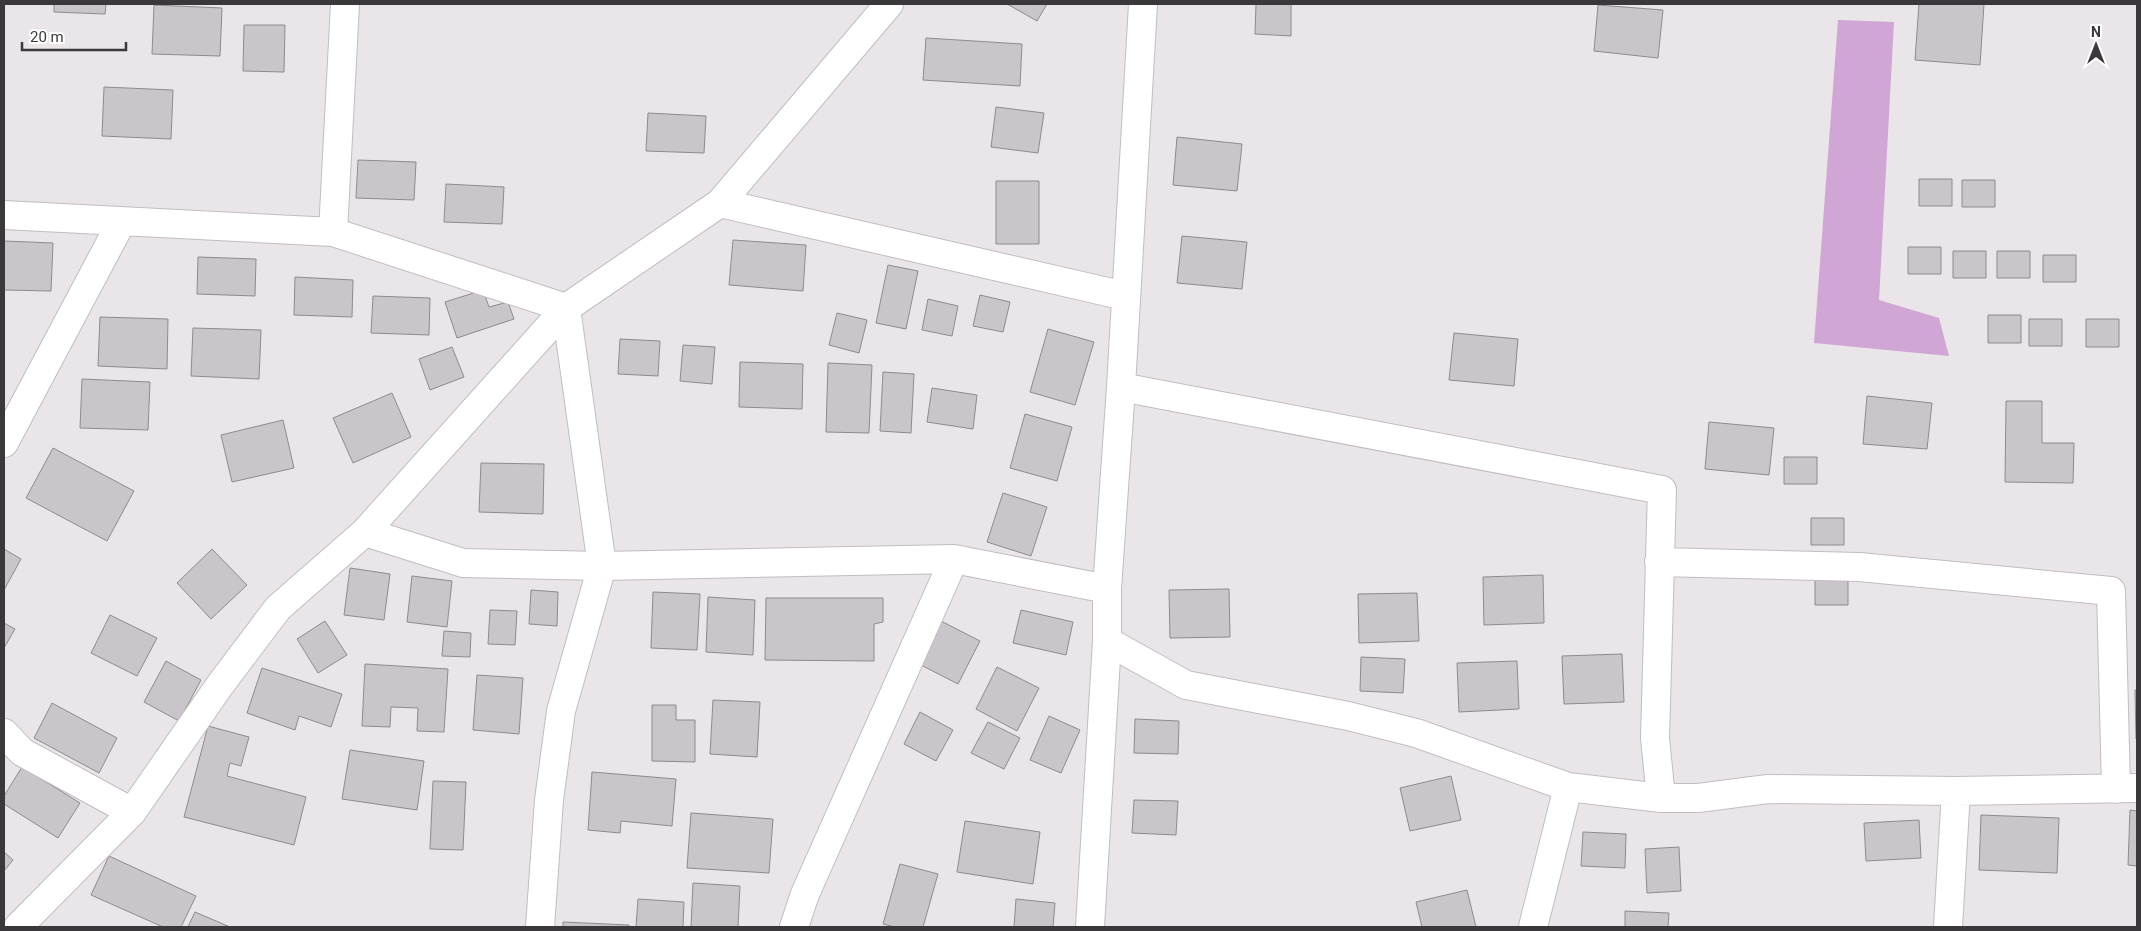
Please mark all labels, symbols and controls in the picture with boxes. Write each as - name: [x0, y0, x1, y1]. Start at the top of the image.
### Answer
- scale bar: [22, 20, 126, 52]
- north arrow: [2071, 20, 2121, 70]
- text: N: [2091, 24, 2101, 40]
- text: 20 m: [30, 28, 64, 46]

